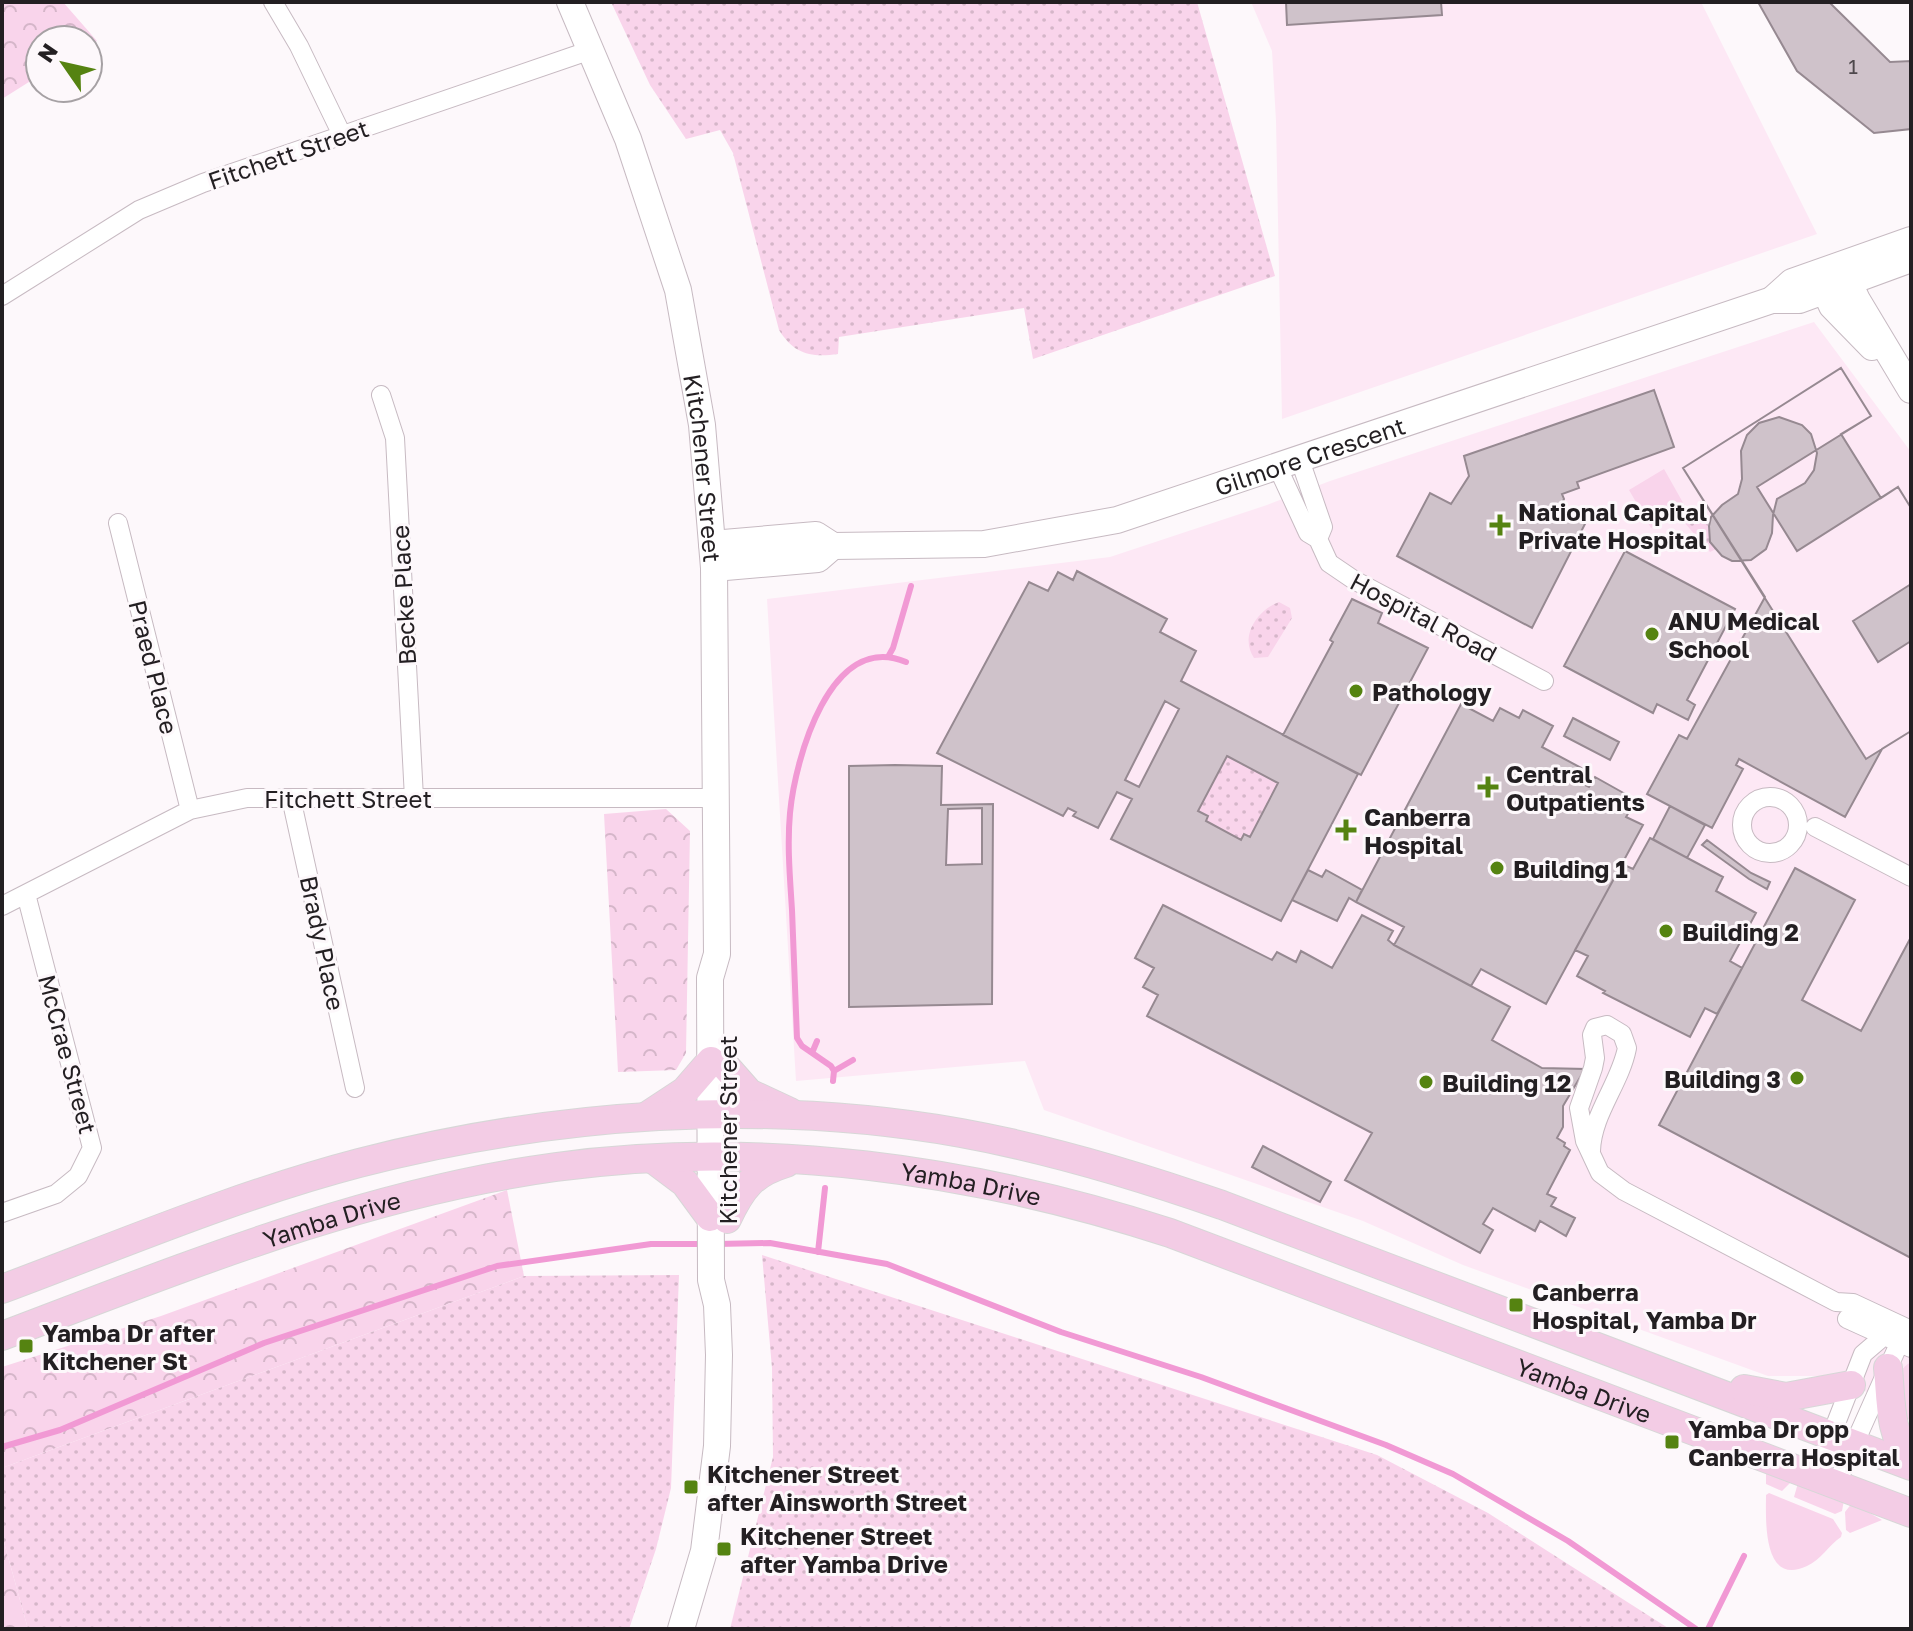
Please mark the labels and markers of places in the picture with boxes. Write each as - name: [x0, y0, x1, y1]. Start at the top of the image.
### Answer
- place label: National Capital Private Hospital: [1518, 497, 1707, 554]
- marker: National Capital Private Hospital: [1489, 514, 1511, 536]
- place label: ANU Medical School: [1668, 606, 1819, 663]
- marker: ANU Medical School: [1643, 625, 1661, 643]
- place label: Pathology: [1372, 677, 1492, 706]
- marker: Pathology: [1347, 682, 1365, 700]
- place label: Central Outpatients: [1506, 759, 1645, 816]
- marker: Central Outpatients: [1477, 776, 1499, 798]
- place label: Canberra Hospital: [1364, 802, 1471, 859]
- marker: Canberra Hospital: [1335, 819, 1357, 841]
- place label: Building 1: [1513, 854, 1628, 883]
- marker: Building 1: [1488, 859, 1506, 877]
- place label: Building 2: [1682, 917, 1799, 946]
- marker: Building 2: [1657, 922, 1675, 940]
- place label: Building 3: [1664, 1064, 1781, 1093]
- place label: Building 12: [1442, 1068, 1571, 1097]
- marker: Building 3: [1788, 1069, 1806, 1087]
- marker: Building 12: [1417, 1073, 1435, 1091]
- place label: Canberra Hospital, Yamba Dr: [1532, 1277, 1757, 1334]
- marker: Canberra Hospital, Yamba Dr: [1507, 1296, 1525, 1314]
- place label: Yamba Dr after Kitchener St: [42, 1318, 215, 1375]
- marker: Yamba Dr after Kitchener St: [17, 1337, 35, 1355]
- place label: Yamba Dr opp Canberra Hospital: [1688, 1414, 1900, 1471]
- marker: Yamba Dr opp Canberra Hospital: [1663, 1433, 1681, 1451]
- place label: Kitchener Street after Ainsworth Street: [707, 1459, 967, 1516]
- marker: Kitchener Street after Ainsworth Street: [682, 1478, 700, 1496]
- place label: Kitchener Street after Yamba Drive: [740, 1521, 948, 1578]
- marker: Kitchener Street after Yamba Drive: [715, 1540, 733, 1558]

